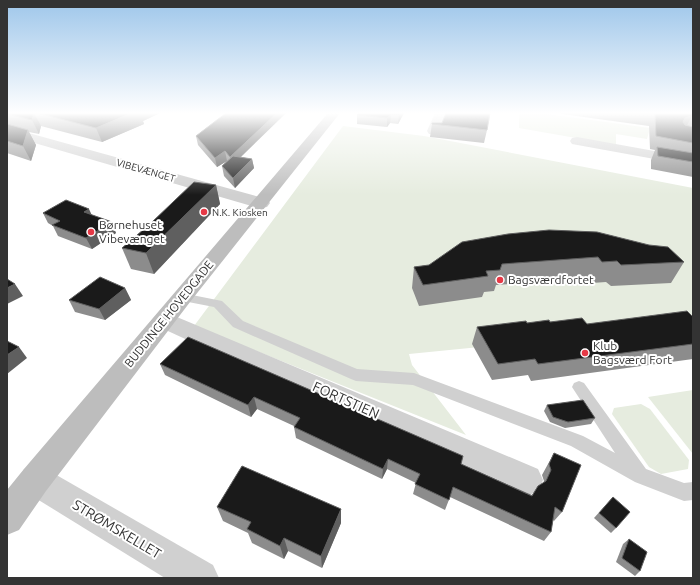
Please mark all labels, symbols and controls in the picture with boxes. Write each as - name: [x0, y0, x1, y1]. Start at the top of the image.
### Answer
- street label: VIBEVÆNGET: [115, 157, 177, 184]
- marker: N.K. Kiosken: [199, 207, 209, 217]
- place label: N.K. Kiosken: [212, 207, 268, 218]
- place label: Børnehuset Vibevænget: [99, 218, 165, 245]
- marker: Børnehuset Vibevænget: [86, 227, 96, 237]
- street label: BUDDINGE HOVEDGADE: [122, 258, 216, 370]
- place label: Bagsværdfortet: [508, 273, 594, 286]
- marker: Bagsværdfortet: [495, 275, 505, 285]
- place label: Klub Bagsværd Fort: [593, 339, 672, 366]
- marker: Klub Bagsværd Fort: [580, 348, 590, 358]
- street label: FORTSTIEN: [310, 378, 382, 422]
- street label: STRØMSKELLET: [70, 496, 164, 562]

